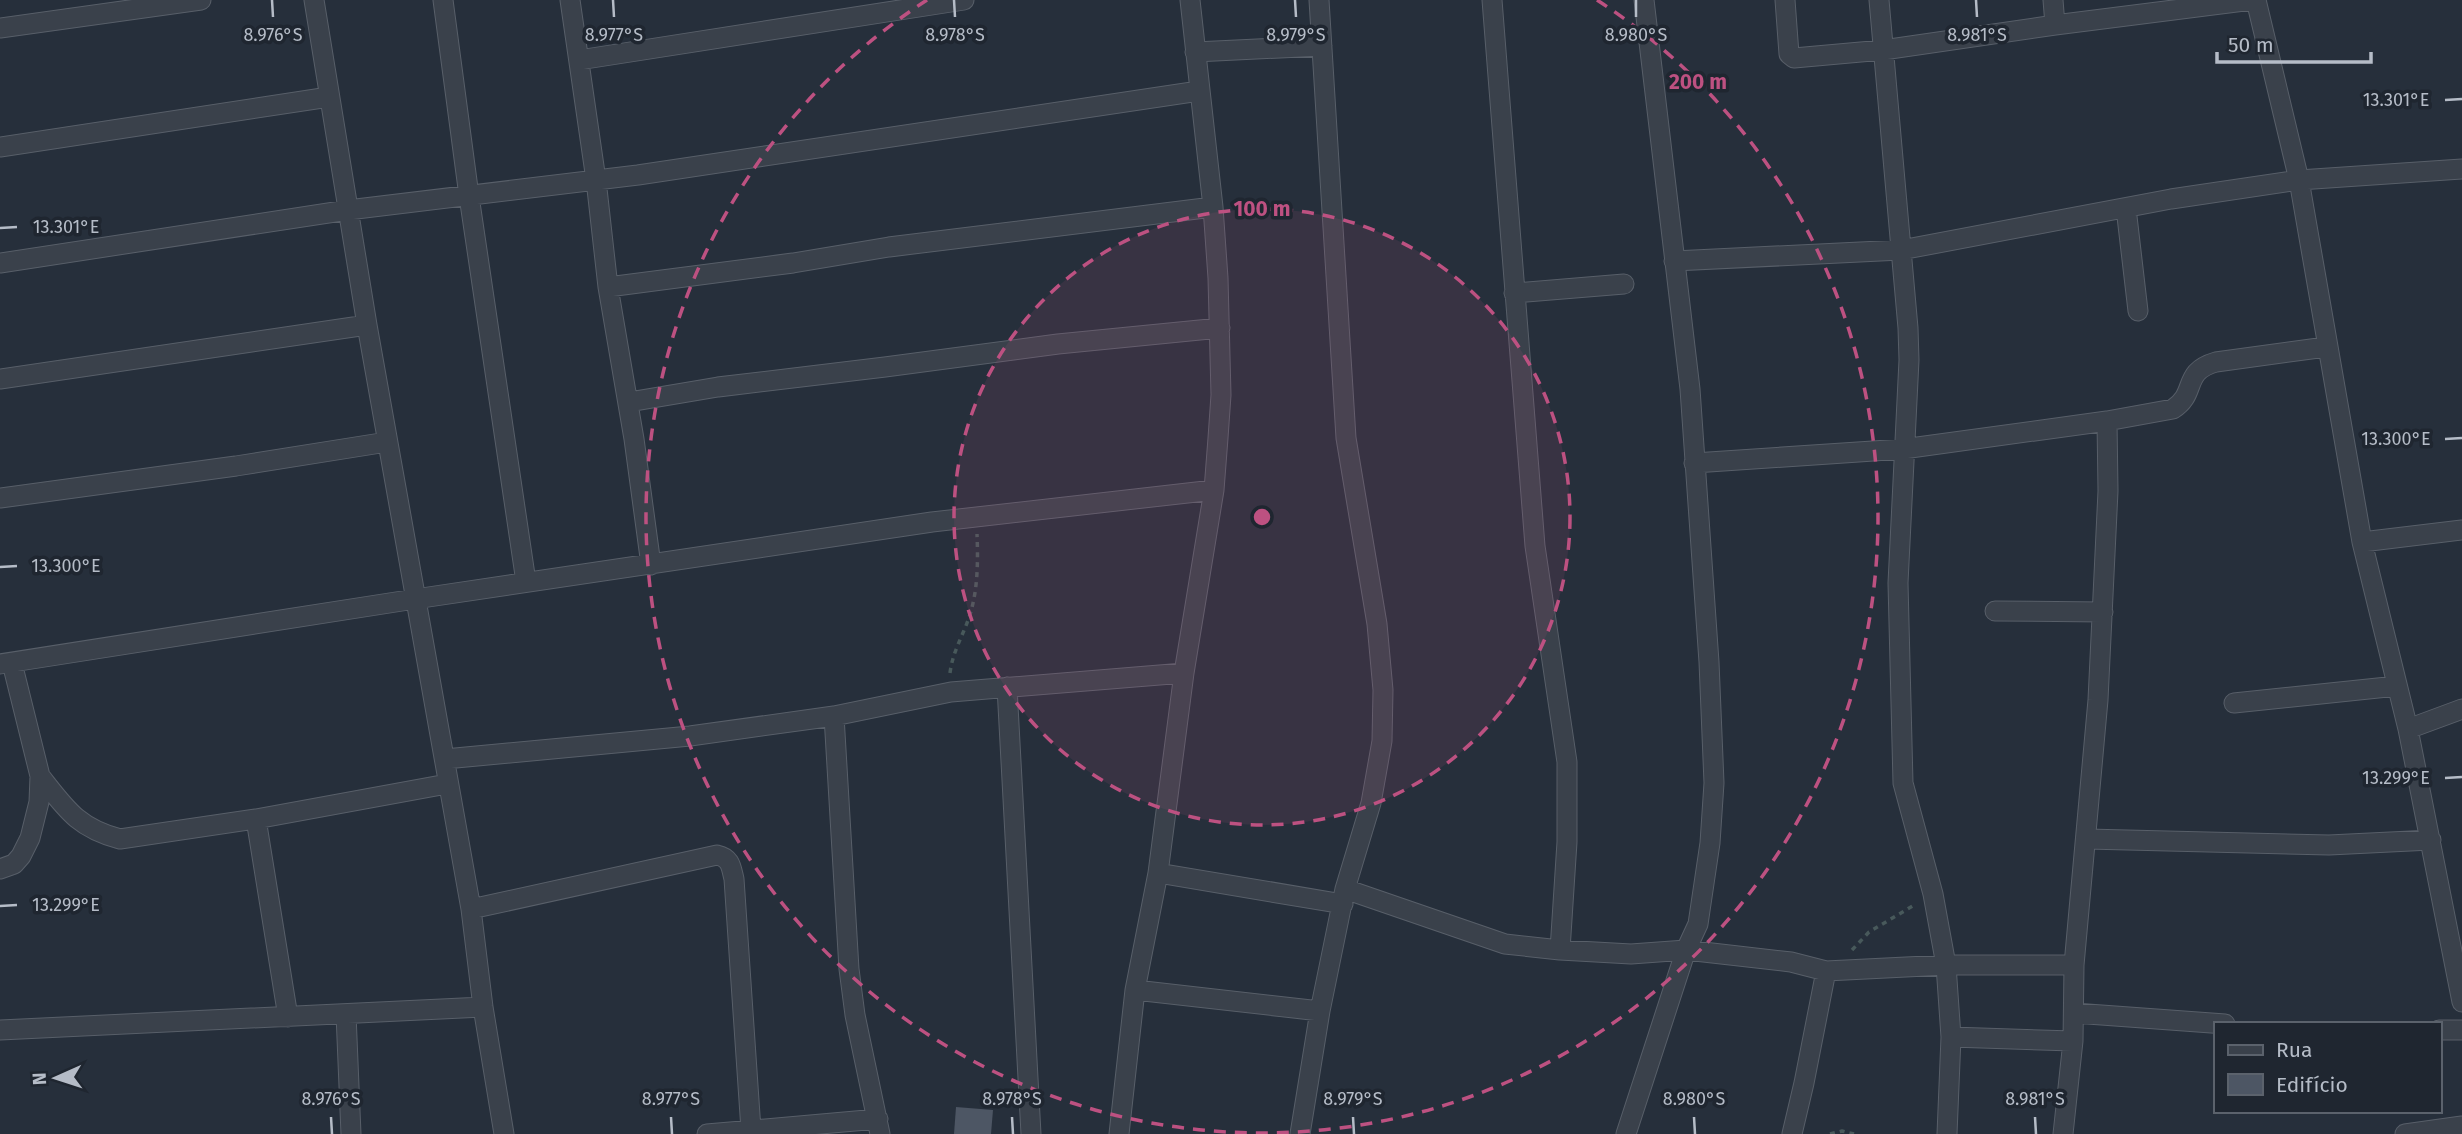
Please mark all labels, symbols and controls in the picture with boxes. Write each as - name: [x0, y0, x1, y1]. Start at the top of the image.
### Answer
- scale bar: [2217, 21, 2371, 65]
- text: 8.976°S: [243, 24, 303, 46]
- text: 8.977°S: [585, 24, 643, 46]
- text: 8.978°S: [925, 24, 985, 46]
- text: 8.979°S: [1266, 24, 1326, 46]
- text: 8.980°S: [1605, 24, 1667, 46]
- text: 8.981°S: [1947, 24, 2007, 46]
- text: 50 m: [2228, 32, 2274, 58]
- text: 200 m: [1669, 69, 1727, 95]
- text: 13.301°E: [2363, 89, 2429, 111]
- text: 100 m: [1233, 196, 1291, 222]
- text: 13.301°E: [33, 216, 99, 238]
- text: 13.300°E: [2361, 428, 2431, 450]
- centre of rings: [1250, 505, 1274, 529]
- text: 13.300°E: [31, 555, 101, 577]
- text: 13.299°E: [2362, 767, 2430, 789]
- text: 13.299°E: [32, 894, 100, 916]
- legend: [2214, 1022, 2441, 1113]
- text: Rua: [2276, 1037, 2312, 1063]
- north arrow: [21, 1043, 91, 1113]
- text: N: [28, 1072, 51, 1086]
- text: Edifício: [2276, 1072, 2348, 1098]
- text: 8.976°S: [301, 1088, 361, 1110]
- text: 8.977°S: [642, 1088, 700, 1110]
- text: 8.978°S: [982, 1088, 1042, 1110]
- text: 8.979°S: [1323, 1088, 1383, 1110]
- text: 8.980°S: [1663, 1088, 1725, 1110]
- text: 8.981°S: [2005, 1088, 2065, 1110]

